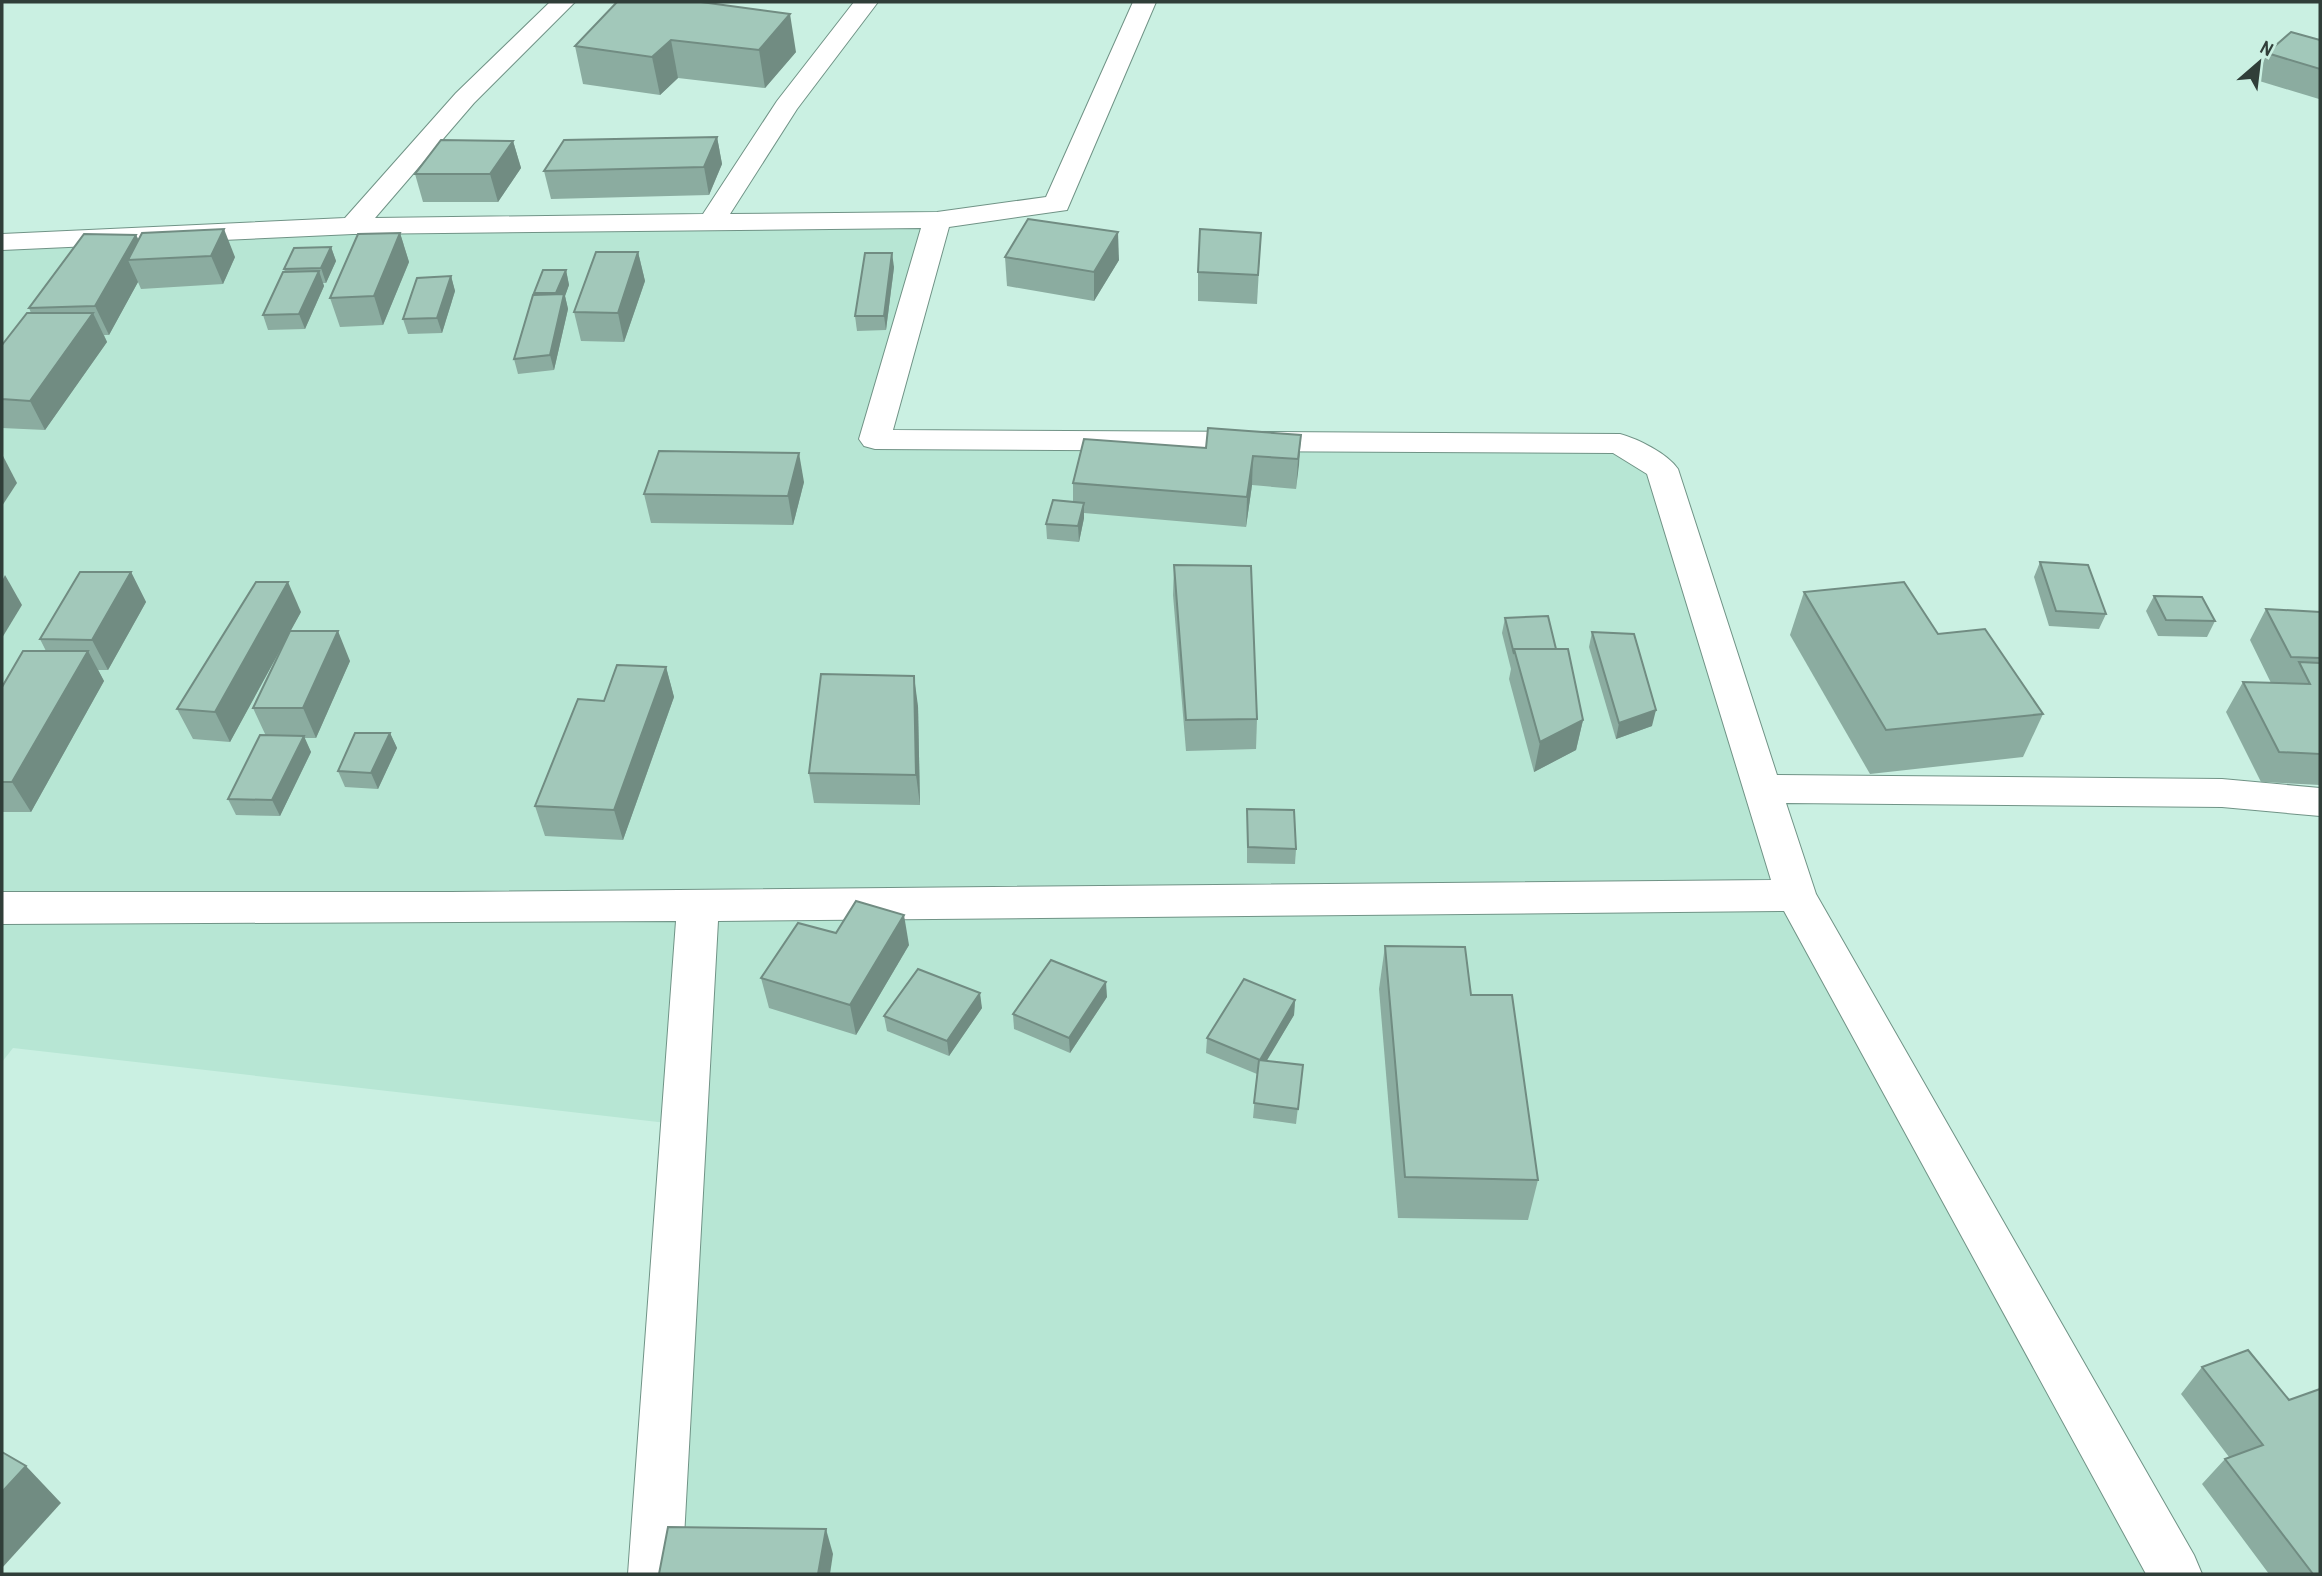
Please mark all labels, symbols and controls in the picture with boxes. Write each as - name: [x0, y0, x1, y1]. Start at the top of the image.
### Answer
- north arrow: [2224, 28, 2294, 98]
- text: N: [2256, 34, 2278, 62]

